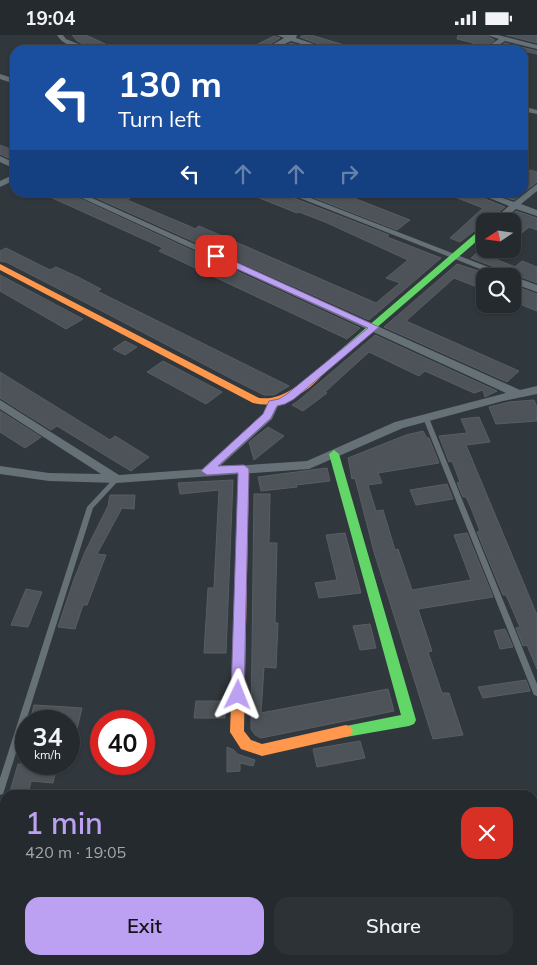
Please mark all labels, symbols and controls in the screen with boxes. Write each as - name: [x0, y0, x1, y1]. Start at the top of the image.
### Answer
- text: 19:04: [25, 6, 75, 30]
- text: 130 m: [118, 62, 222, 106]
- icon: left: [35, 65, 100, 130]
- text: Turn left: [118, 105, 201, 133]
- icon: left: [176, 160, 204, 188]
- icon: ahead: [229, 160, 257, 188]
- icon: ahead: [282, 160, 310, 188]
- icon: right: [335, 160, 363, 188]
- north arrow: [476, 213, 521, 257]
- map controls: [476, 213, 521, 313]
- pin: [195, 235, 237, 277]
- icon: arrive: [202, 242, 230, 270]
- button: search: [476, 268, 521, 313]
- position arrow: [211, 668, 263, 720]
- speed limit sign: 40: [90, 710, 155, 775]
- text: 34: [32, 721, 63, 752]
- text: km/h: [34, 747, 61, 762]
- text: 1 min: [25, 804, 103, 842]
- button: close: [461, 807, 513, 859]
- text: 420 m · 19:05: [25, 842, 126, 862]
- button: Exit: [25, 897, 264, 955]
- button: Share: [274, 897, 513, 955]

